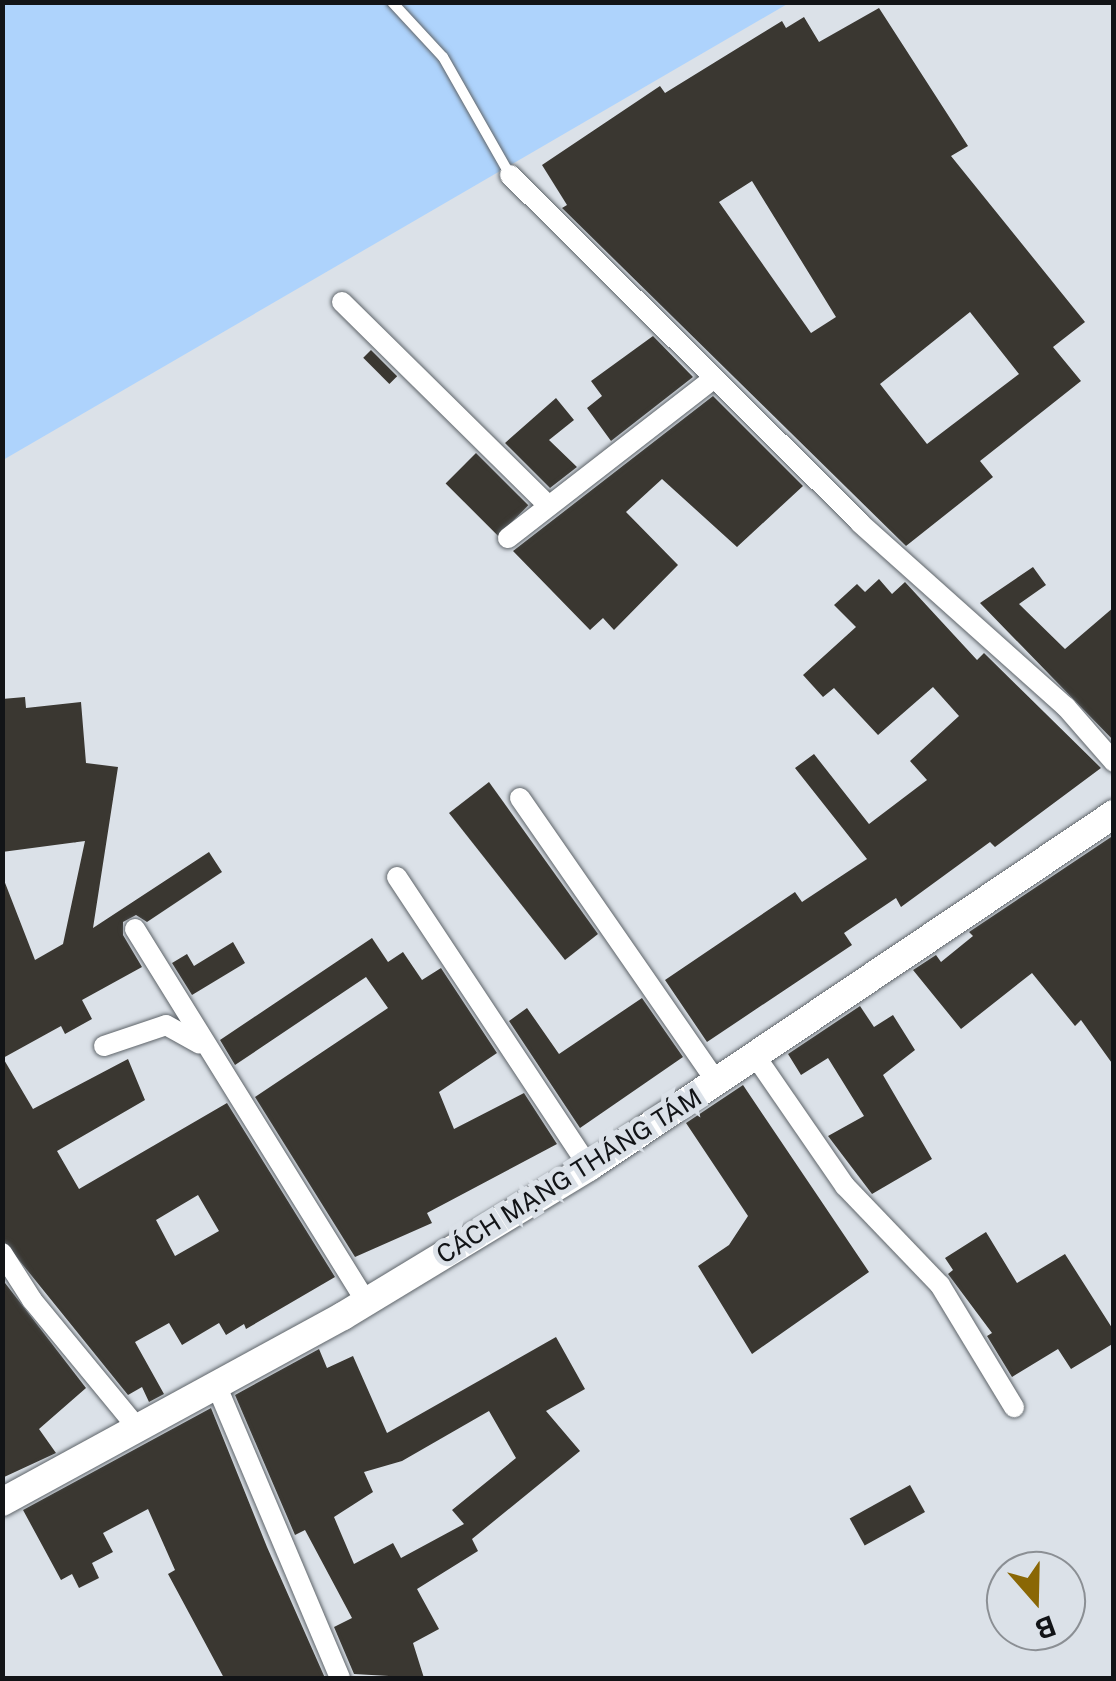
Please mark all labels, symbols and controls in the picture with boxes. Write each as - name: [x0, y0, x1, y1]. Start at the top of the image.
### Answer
- street label: CÁCH MẠNG THÁNG TÁM: [431, 1082, 707, 1270]
- north arrow: [986, 1551, 1086, 1651]
- text: B: [1031, 1609, 1060, 1647]

